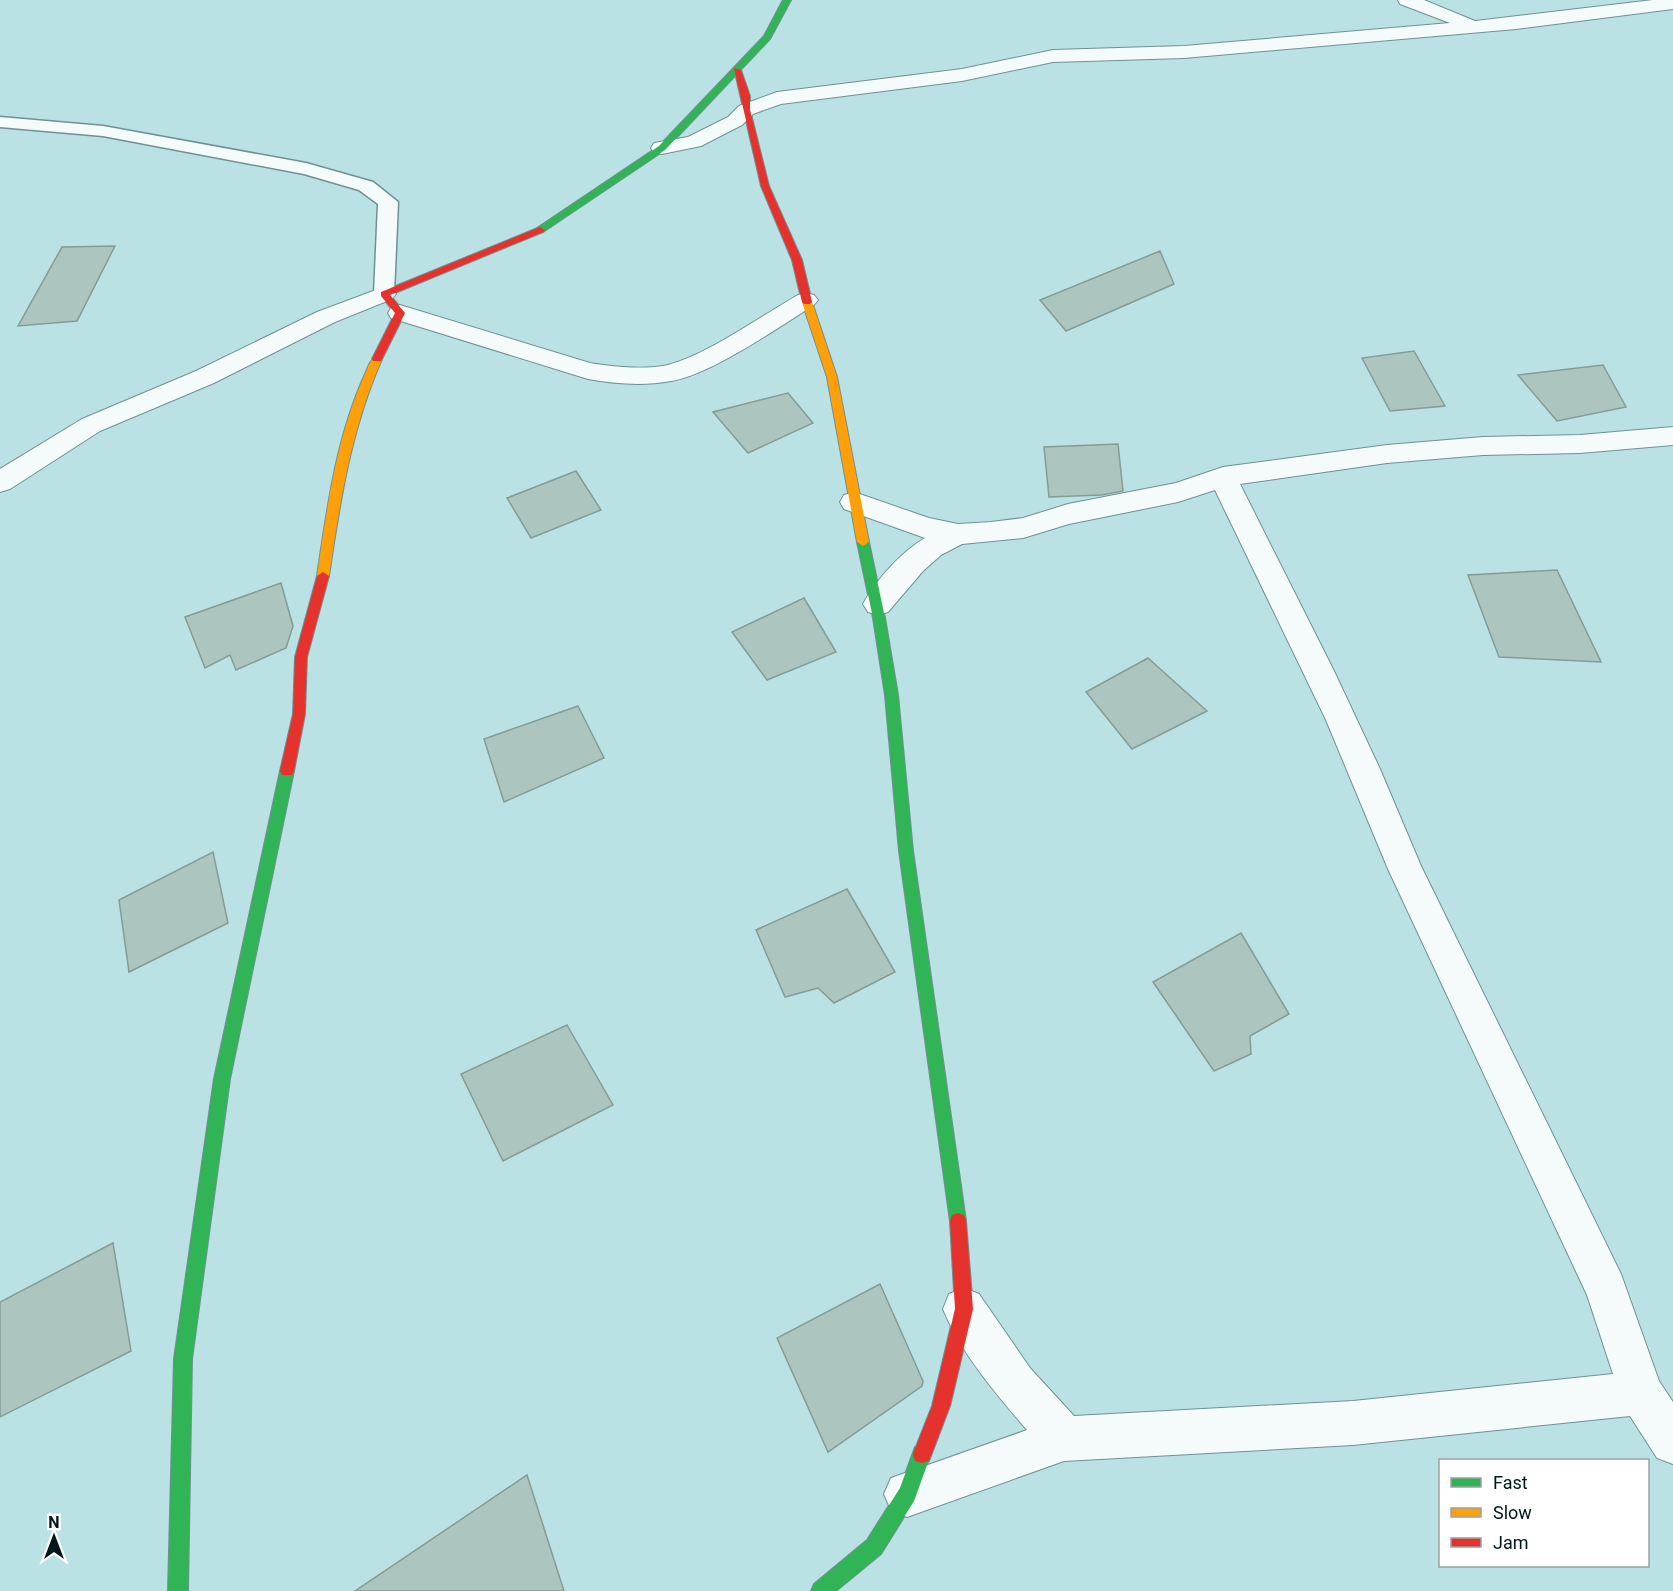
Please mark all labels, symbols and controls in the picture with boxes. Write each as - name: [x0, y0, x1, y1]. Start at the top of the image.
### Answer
- legend: [1439, 1459, 1649, 1567]
- text: Fast: [1493, 1472, 1528, 1493]
- text: Slow: [1493, 1502, 1532, 1523]
- north arrow: [24, 1507, 84, 1567]
- text: N: [48, 1513, 60, 1532]
- text: Jam: [1493, 1532, 1529, 1553]

